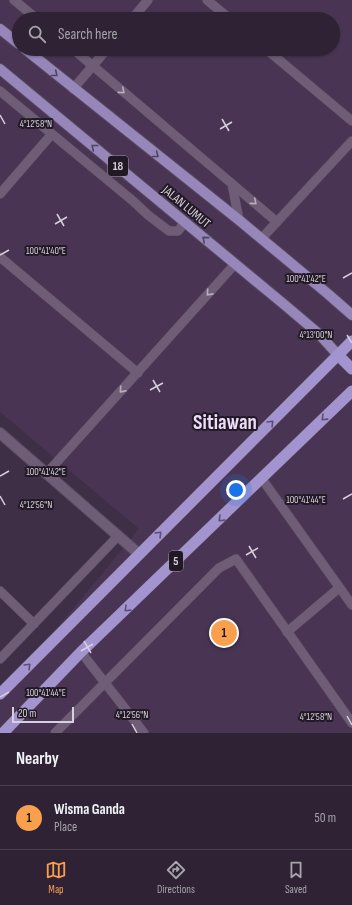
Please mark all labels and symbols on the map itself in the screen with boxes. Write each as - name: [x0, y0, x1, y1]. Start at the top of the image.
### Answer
- one-way arrow: [50, 69, 57, 76]
- one-way arrow: [118, 86, 125, 93]
- text: 4°12'58"N: [20, 118, 52, 130]
- one-way arrow: [92, 145, 99, 152]
- one-way arrow: [152, 150, 159, 157]
- road number: 18: [108, 156, 128, 176]
- street label: JALAN LUMUT: [158, 181, 214, 232]
- one-way arrow: [249, 198, 256, 205]
- one-way arrow: [202, 236, 210, 243]
- text: 100°41'40"E: [26, 245, 66, 257]
- text: 100°41'42"E: [286, 273, 326, 285]
- one-way arrow: [206, 289, 213, 296]
- text: 4°13'00"N: [300, 329, 332, 341]
- one-way arrow: [120, 386, 127, 393]
- district label: Sitiawan: [193, 410, 257, 435]
- one-way arrow: [321, 414, 329, 421]
- one-way arrow: [266, 420, 274, 428]
- text: 100°41'42"E: [26, 466, 66, 478]
- your location: [226, 480, 246, 500]
- text: 100°41'44"E: [286, 494, 326, 506]
- text: 4°12'56"N: [20, 499, 52, 511]
- one-way arrow: [218, 514, 226, 521]
- one-way arrow: [154, 531, 162, 539]
- road number: 5: [169, 551, 183, 571]
- one-way arrow: [124, 604, 132, 611]
- pin: 1: [211, 618, 237, 648]
- one-way arrow: [23, 663, 30, 671]
- text: 100°41'44"E: [26, 687, 66, 699]
- scale bar: [12, 705, 74, 724]
- text: 4°12'56"N: [116, 709, 148, 721]
- text: 4°12'58"N: [300, 711, 332, 723]

